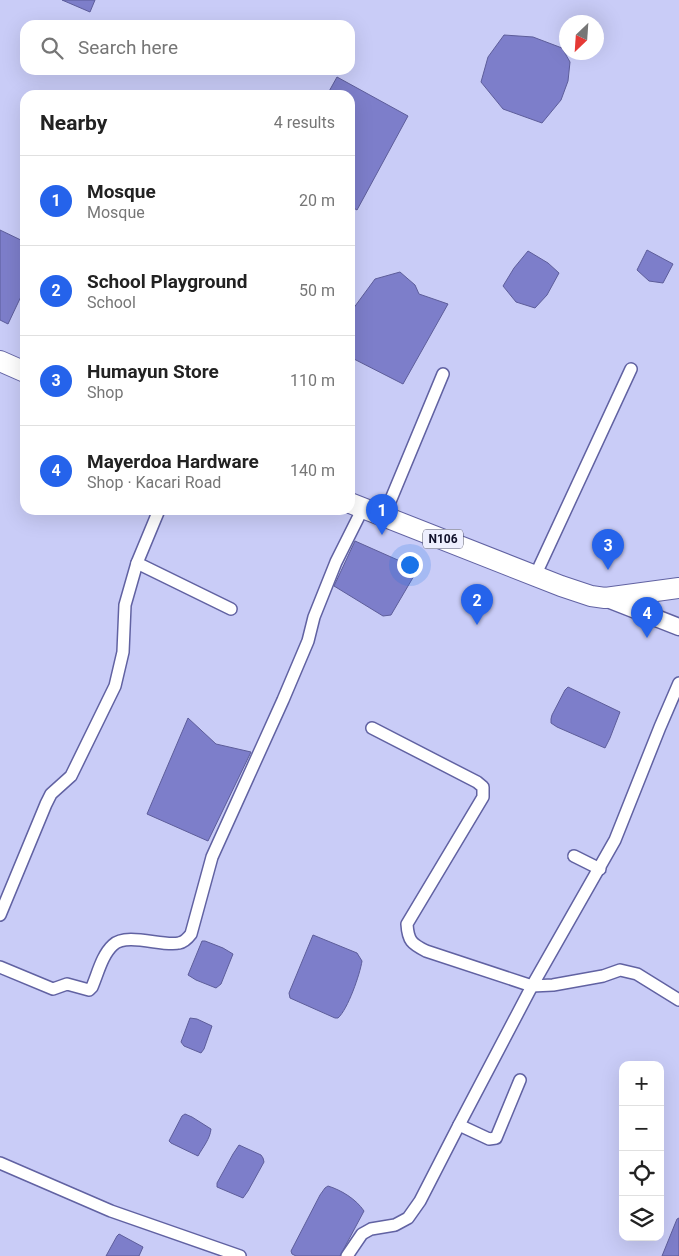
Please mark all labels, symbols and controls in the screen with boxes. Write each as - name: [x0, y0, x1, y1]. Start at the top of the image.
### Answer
- north arrow: [559, 15, 604, 60]
- search box: [20, 20, 355, 75]
- icon: search: [38, 34, 66, 62]
- text: Search here: [78, 36, 178, 59]
- text: Nearby: [40, 111, 107, 135]
- text: 4 results: [274, 113, 335, 132]
- text: Mosque: [87, 180, 156, 203]
- text: 1: [51, 191, 61, 210]
- text: 20 m: [299, 191, 335, 210]
- text: Mosque: [87, 203, 145, 222]
- text: School Playground: [87, 270, 247, 293]
- text: 2: [51, 281, 61, 300]
- text: 50 m: [299, 281, 335, 300]
- text: School: [87, 293, 136, 312]
- text: Humayun Store: [87, 360, 219, 383]
- text: 3: [51, 371, 61, 390]
- text: 110 m: [290, 371, 335, 390]
- text: Shop: [87, 383, 123, 402]
- text: Mayerdoa Hardware: [87, 450, 259, 473]
- text: 4: [51, 461, 61, 480]
- text: 140 m: [290, 461, 335, 480]
- text: Shop · Kacari Road: [87, 473, 221, 492]
- pin: 1: [366, 494, 398, 535]
- pin: 3: [592, 529, 624, 570]
- road number: N106: [423, 530, 463, 548]
- your location: [397, 552, 423, 578]
- pin: 2: [461, 584, 493, 625]
- pin: 4: [631, 597, 663, 638]
- map controls: [619, 1061, 664, 1241]
- button: +: [619, 1061, 664, 1106]
- button: −: [619, 1106, 664, 1151]
- button: locate: [619, 1151, 664, 1196]
- button: layers: [619, 1196, 664, 1241]

